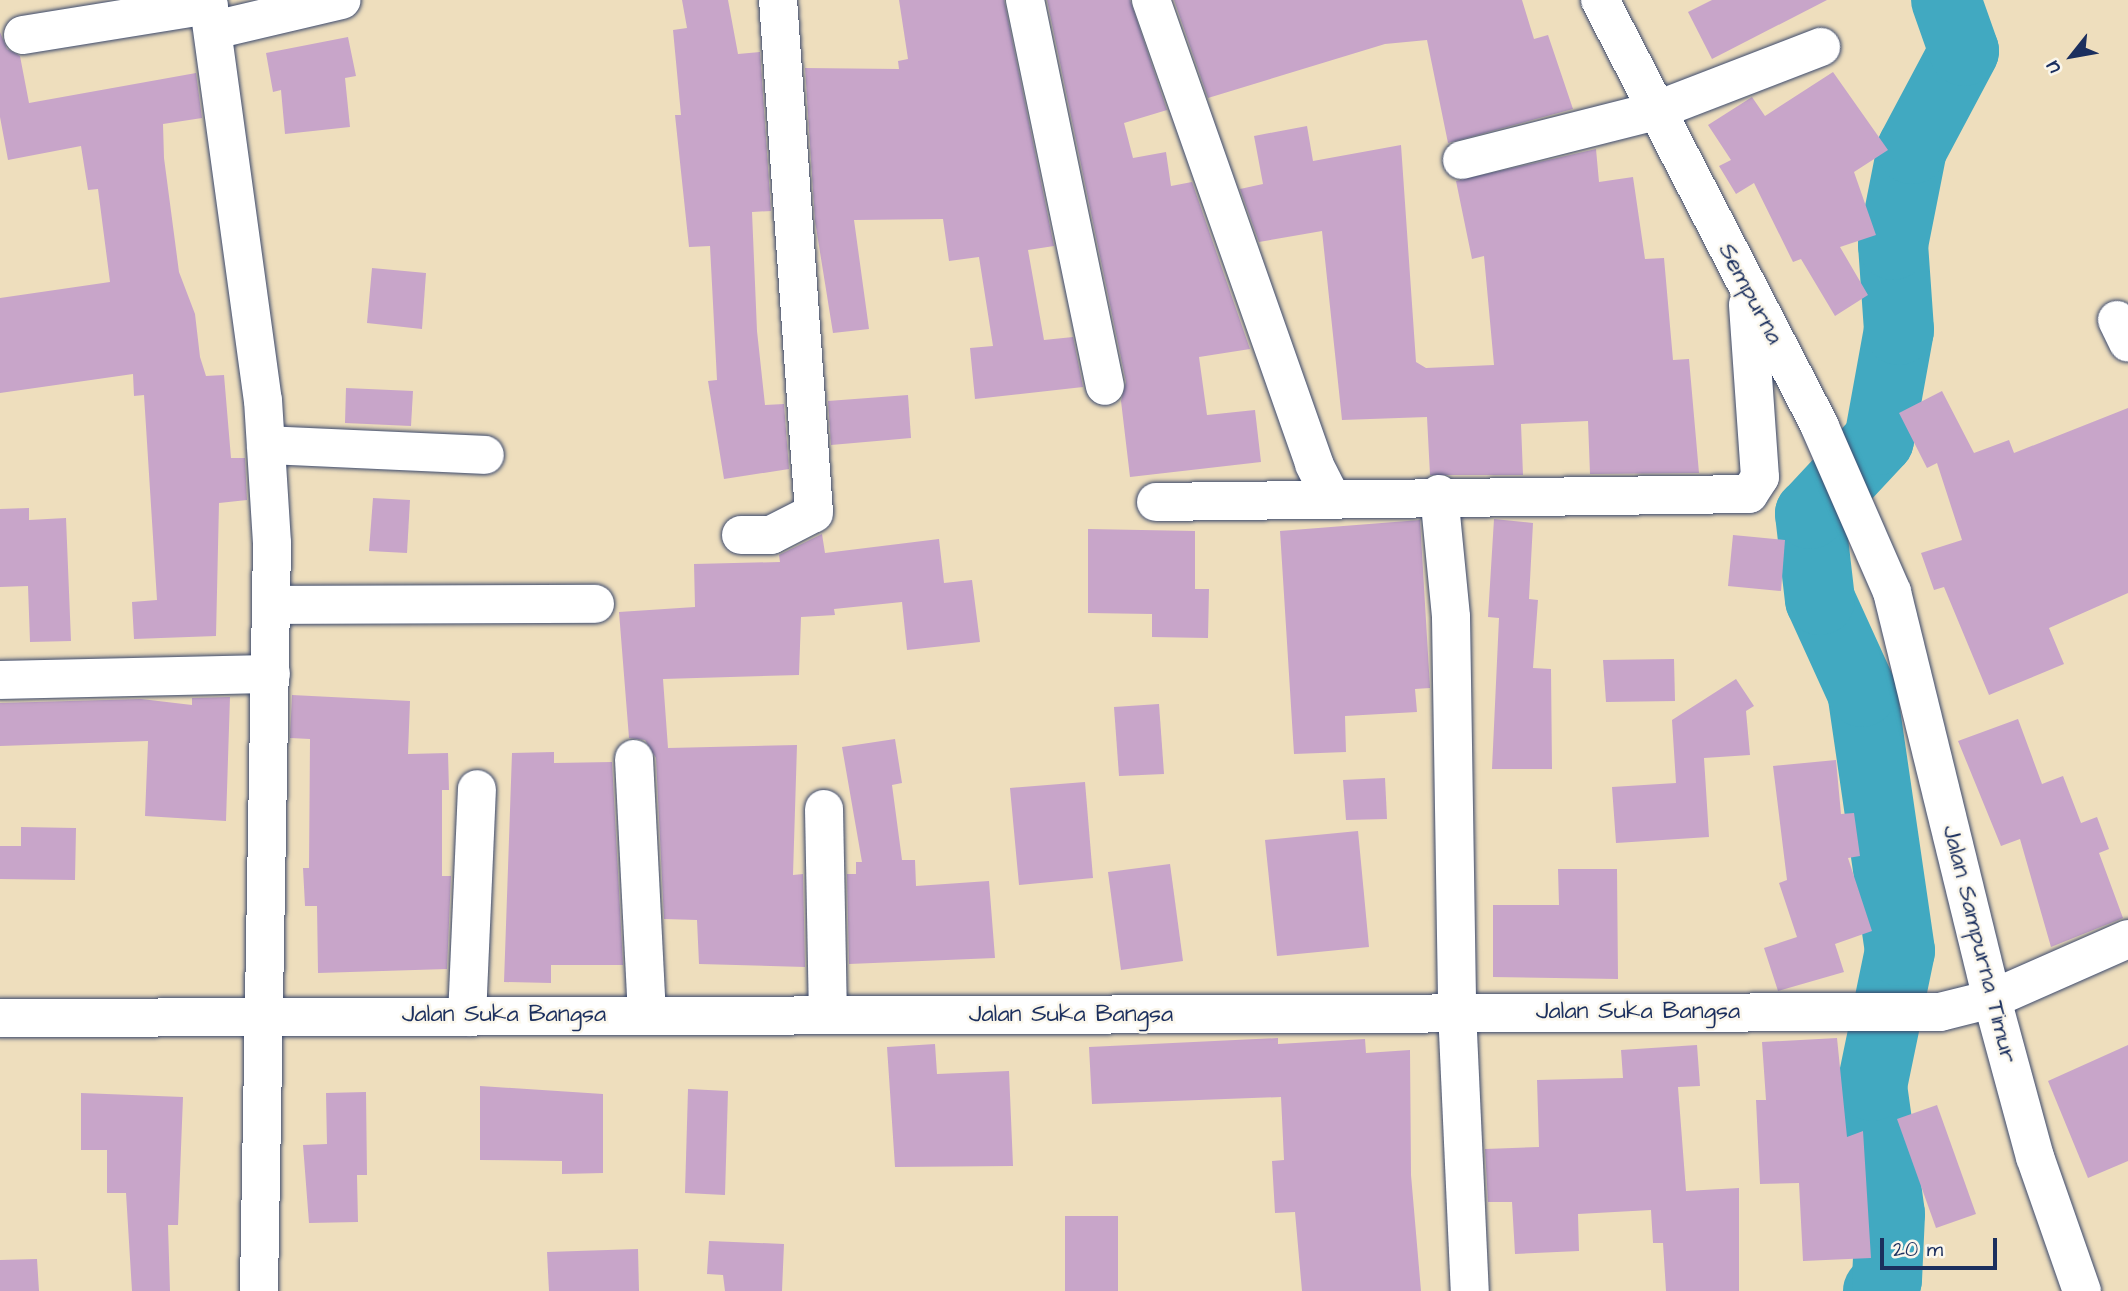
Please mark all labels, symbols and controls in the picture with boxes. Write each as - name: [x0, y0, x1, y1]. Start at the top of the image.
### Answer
- north arrow: [2037, 21, 2107, 91]
- text: U: [2039, 56, 2068, 79]
- street label: Sempurna: [1711, 239, 1789, 349]
- street label: Jalan Sampurna Timur: [1935, 822, 2023, 1066]
- street label: Jalan Suka Bangsa: [1536, 998, 1740, 1026]
- street label: Jalan Suka Bangsa: [402, 1001, 606, 1029]
- street label: Jalan Suka Bangsa: [969, 1001, 1173, 1029]
- scale bar: [1883, 1224, 2000, 1268]
- text: 20 m: [1893, 1235, 1943, 1264]

